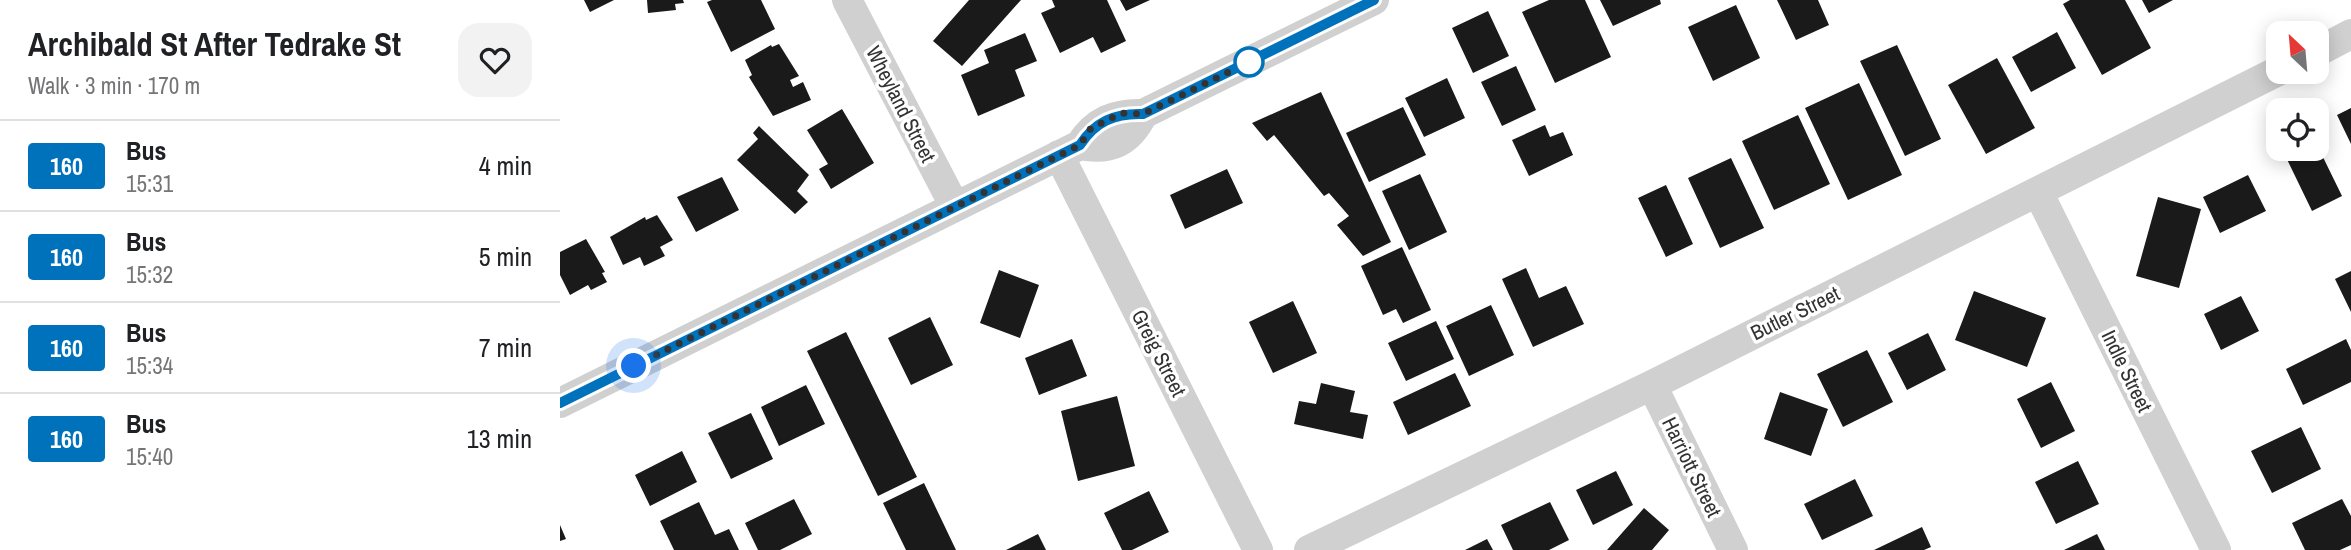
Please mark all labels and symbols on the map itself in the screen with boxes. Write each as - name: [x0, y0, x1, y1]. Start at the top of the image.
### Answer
- north arrow: [2266, 21, 2329, 84]
- street label: Wheyland Street: [859, 41, 943, 167]
- unlabelled marker: [1234, 47, 1264, 77]
- street label: Butler Street: [1746, 279, 1845, 347]
- street label: Greig Street: [1125, 305, 1193, 402]
- street label: Indle Street: [2095, 325, 2159, 417]
- your location: [616, 348, 651, 383]
- street label: Harriott Street: [1655, 412, 1729, 522]

